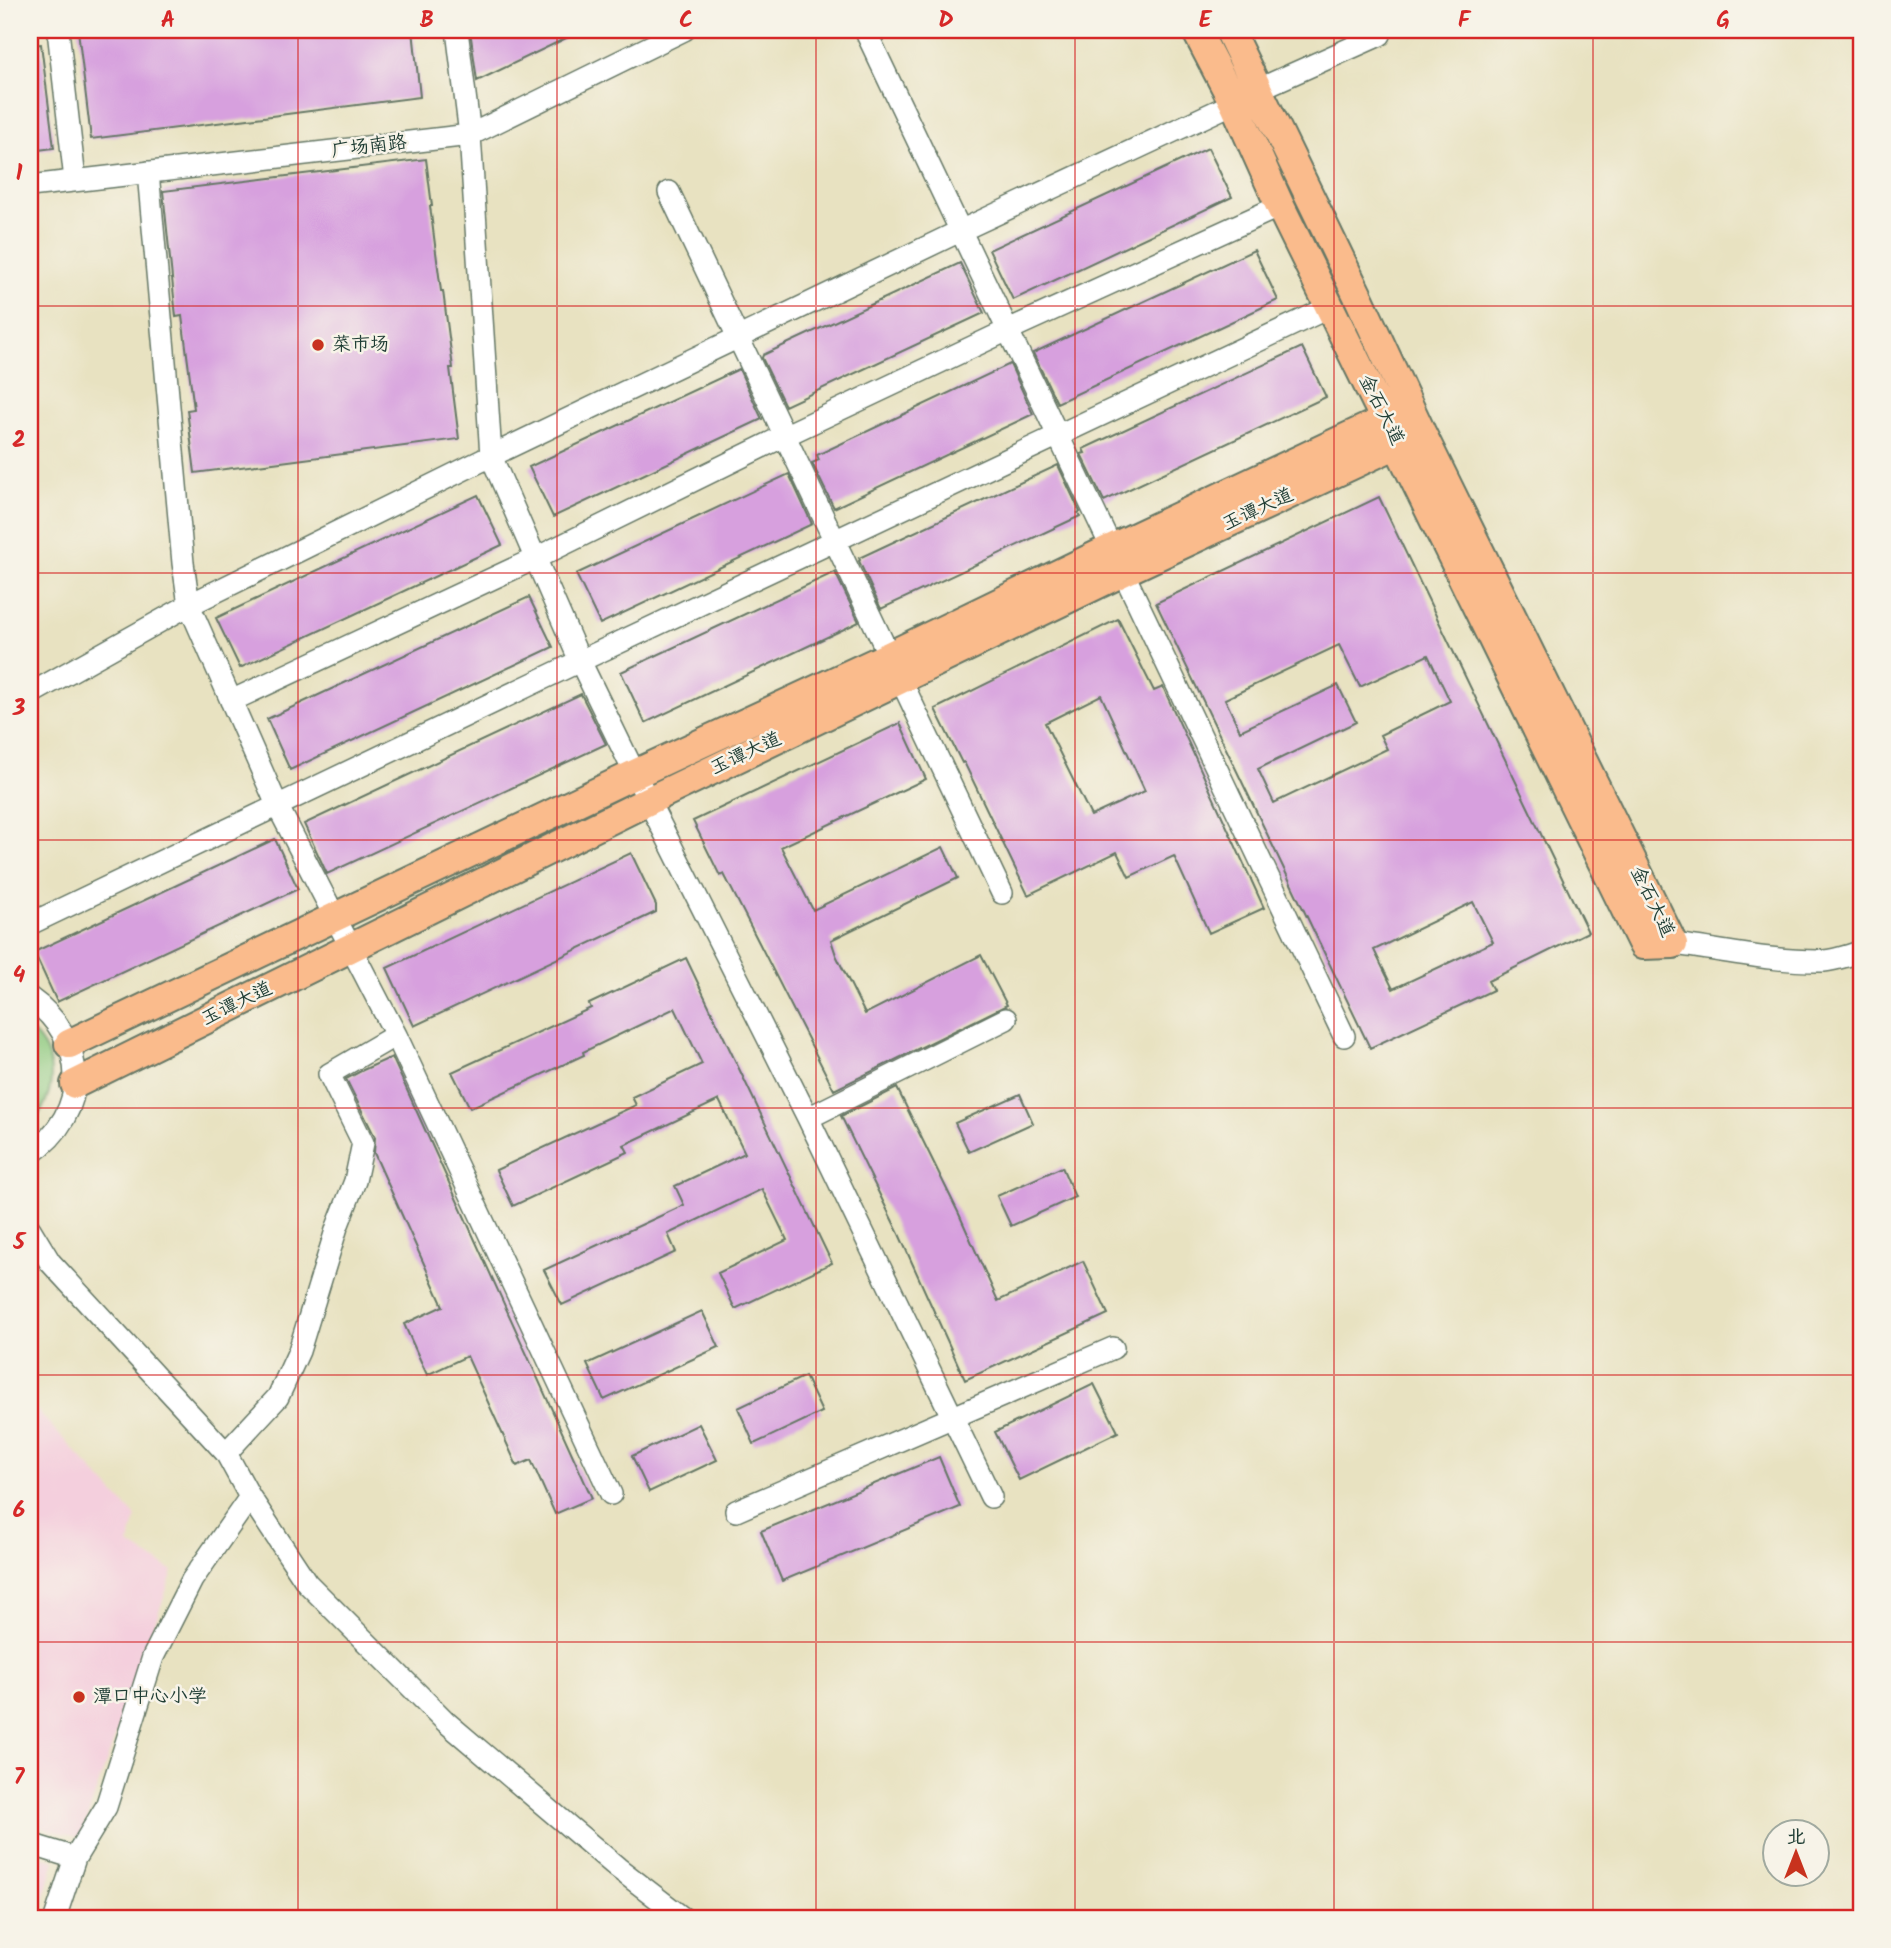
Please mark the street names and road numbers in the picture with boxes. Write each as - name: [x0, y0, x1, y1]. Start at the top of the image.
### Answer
- street label: 广场南路: [329, 127, 409, 167]
- street label: 金石大道: [1350, 369, 1412, 451]
- street label: 玉谭大道: [1217, 480, 1299, 540]
- street label: 玉谭大道: [705, 724, 787, 784]
- street label: 金石大道: [1622, 861, 1682, 943]
- street label: 玉谭大道: [196, 974, 278, 1034]

